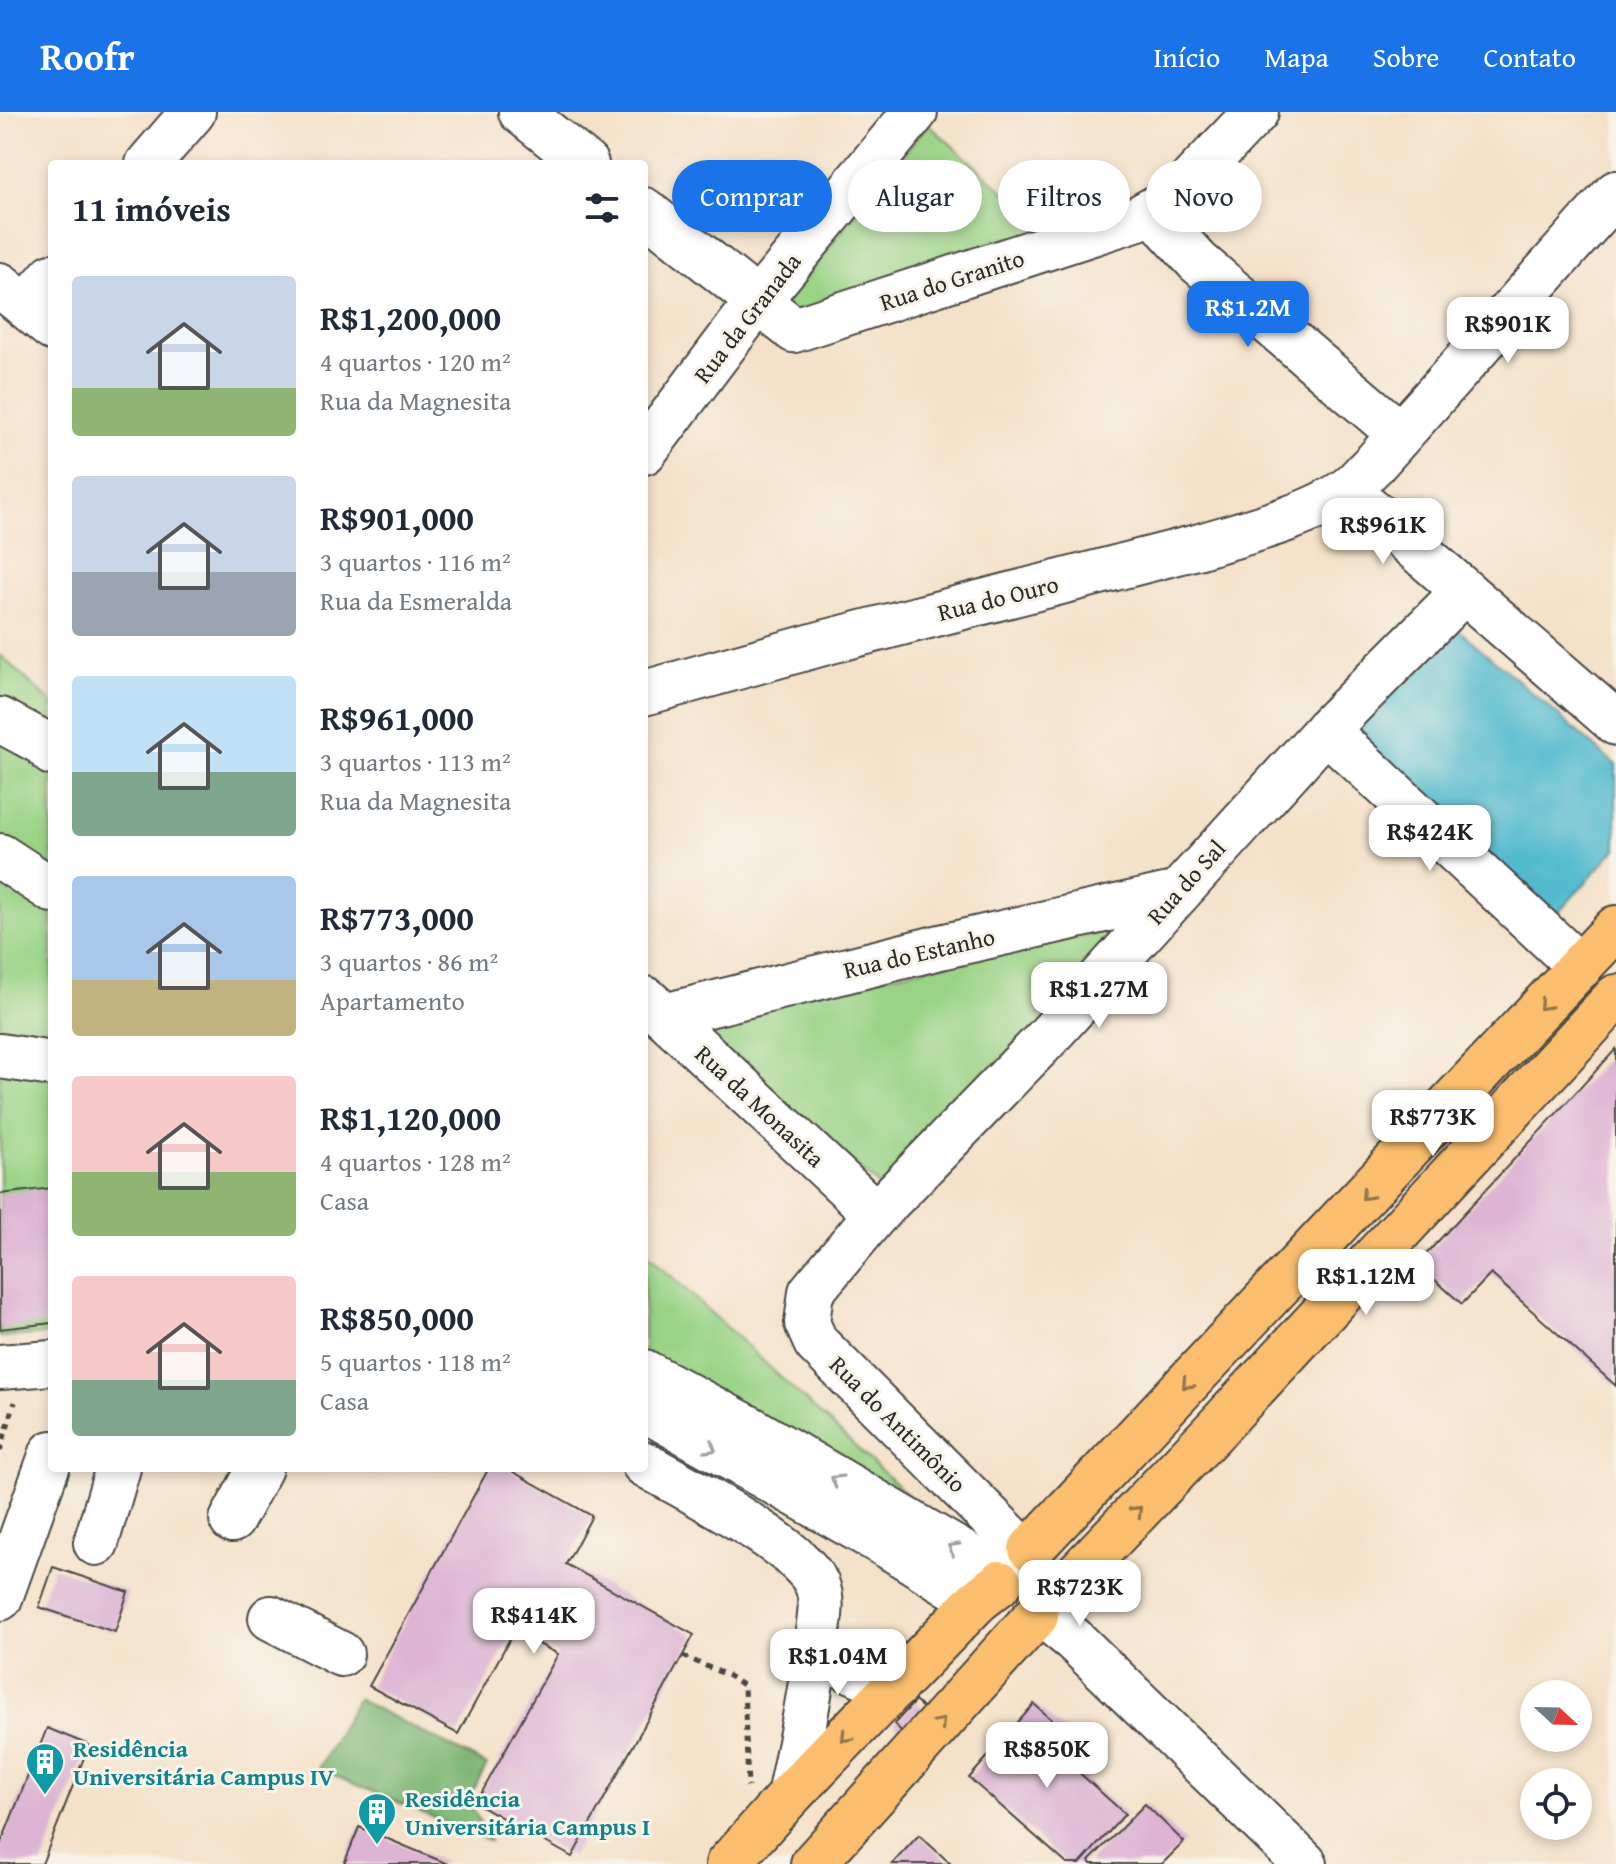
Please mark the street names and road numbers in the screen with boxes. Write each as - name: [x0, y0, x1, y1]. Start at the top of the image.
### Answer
- street label: Rua do Granito: [875, 240, 1029, 320]
- street label: Rua da Granada: [685, 245, 810, 391]
- street label: Rua do Ouro: [934, 566, 1062, 630]
- street label: Rua do Sal: [1138, 832, 1234, 932]
- street label: Rua do Estanho: [840, 919, 998, 987]
- street label: Rua da Monasita: [687, 1037, 833, 1176]
- street label: Rua do Antimônio: [822, 1348, 974, 1500]

